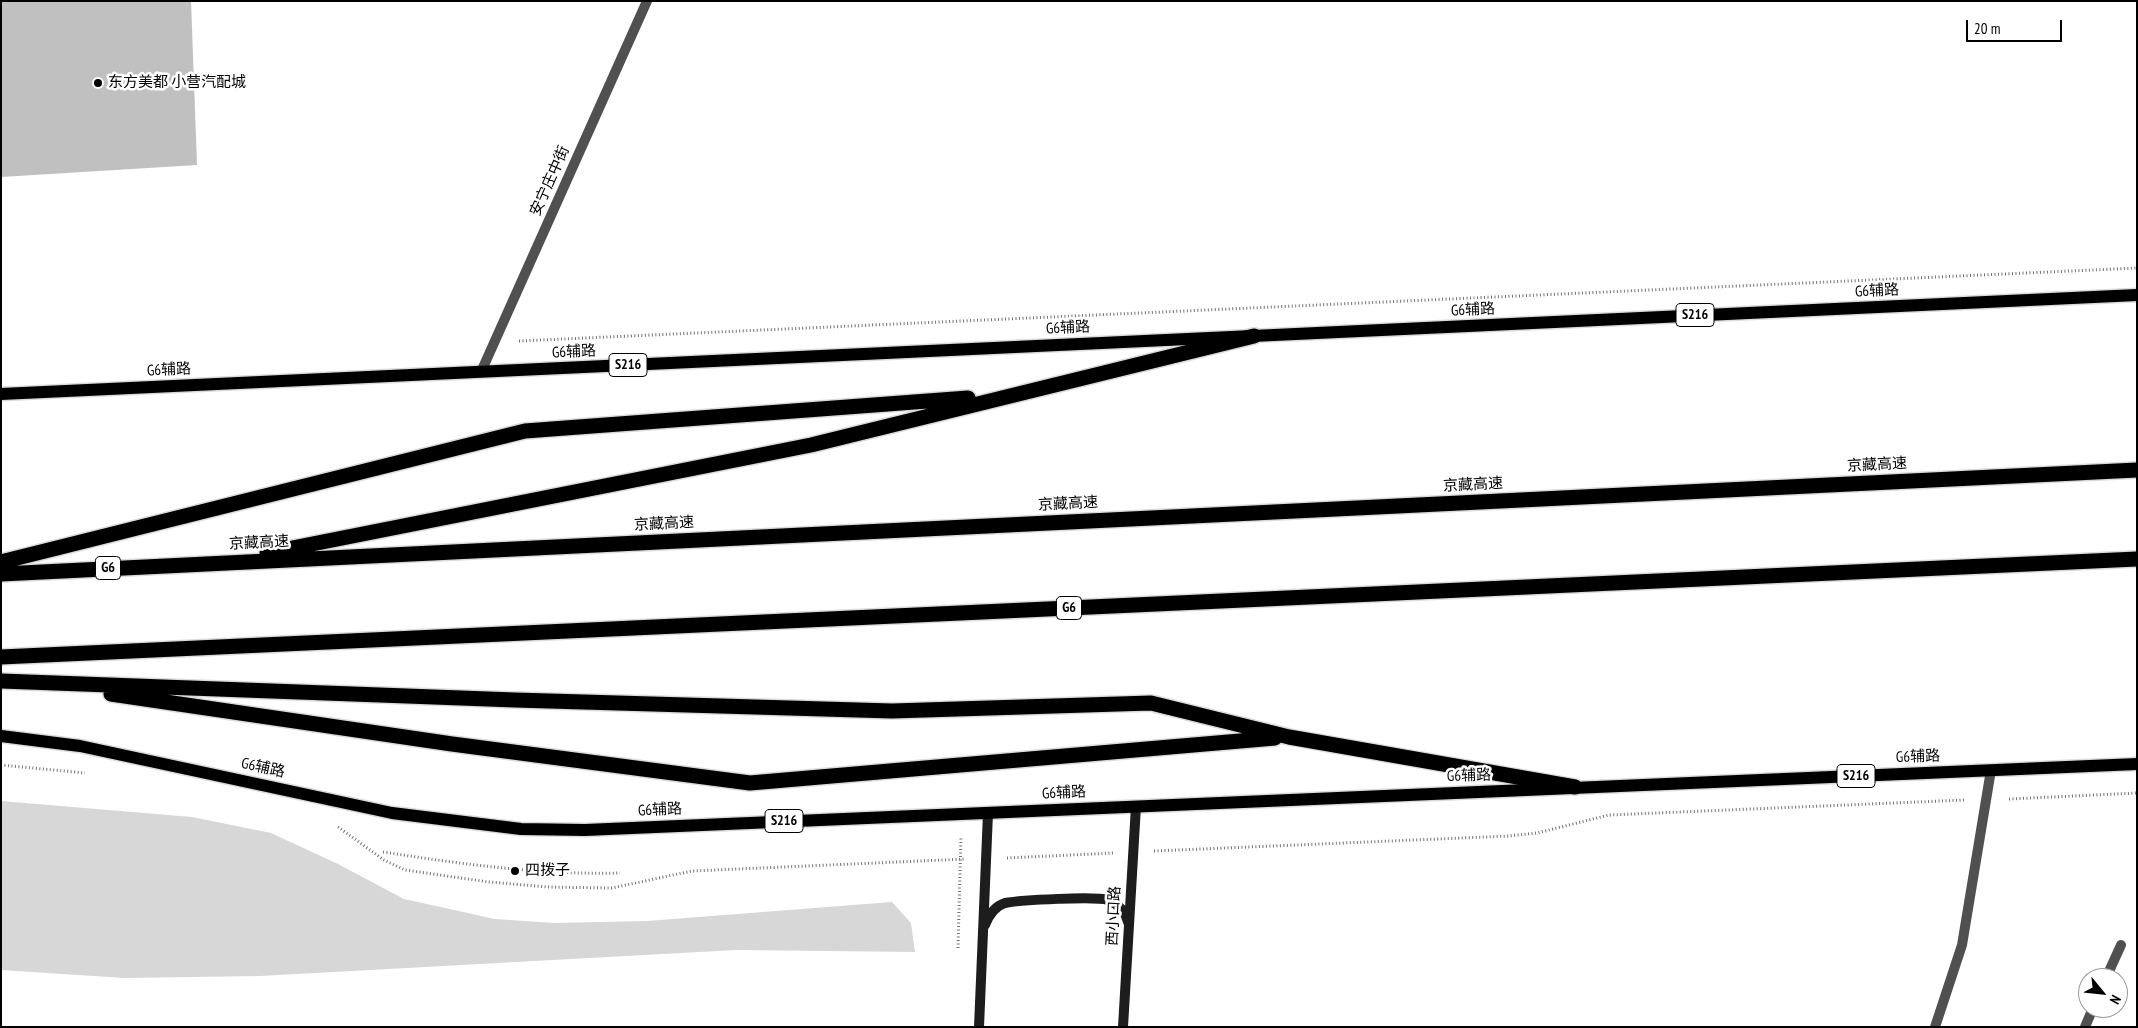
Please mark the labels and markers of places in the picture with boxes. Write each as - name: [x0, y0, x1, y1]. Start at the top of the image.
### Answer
- place label: 东方美都 小营汽配城: [108, 74, 246, 92]
- marker: 东方美都 小营汽配城: [92, 77, 104, 89]
- place label: 四拨子: [525, 862, 570, 880]
- marker: 四拨子: [509, 865, 521, 877]

